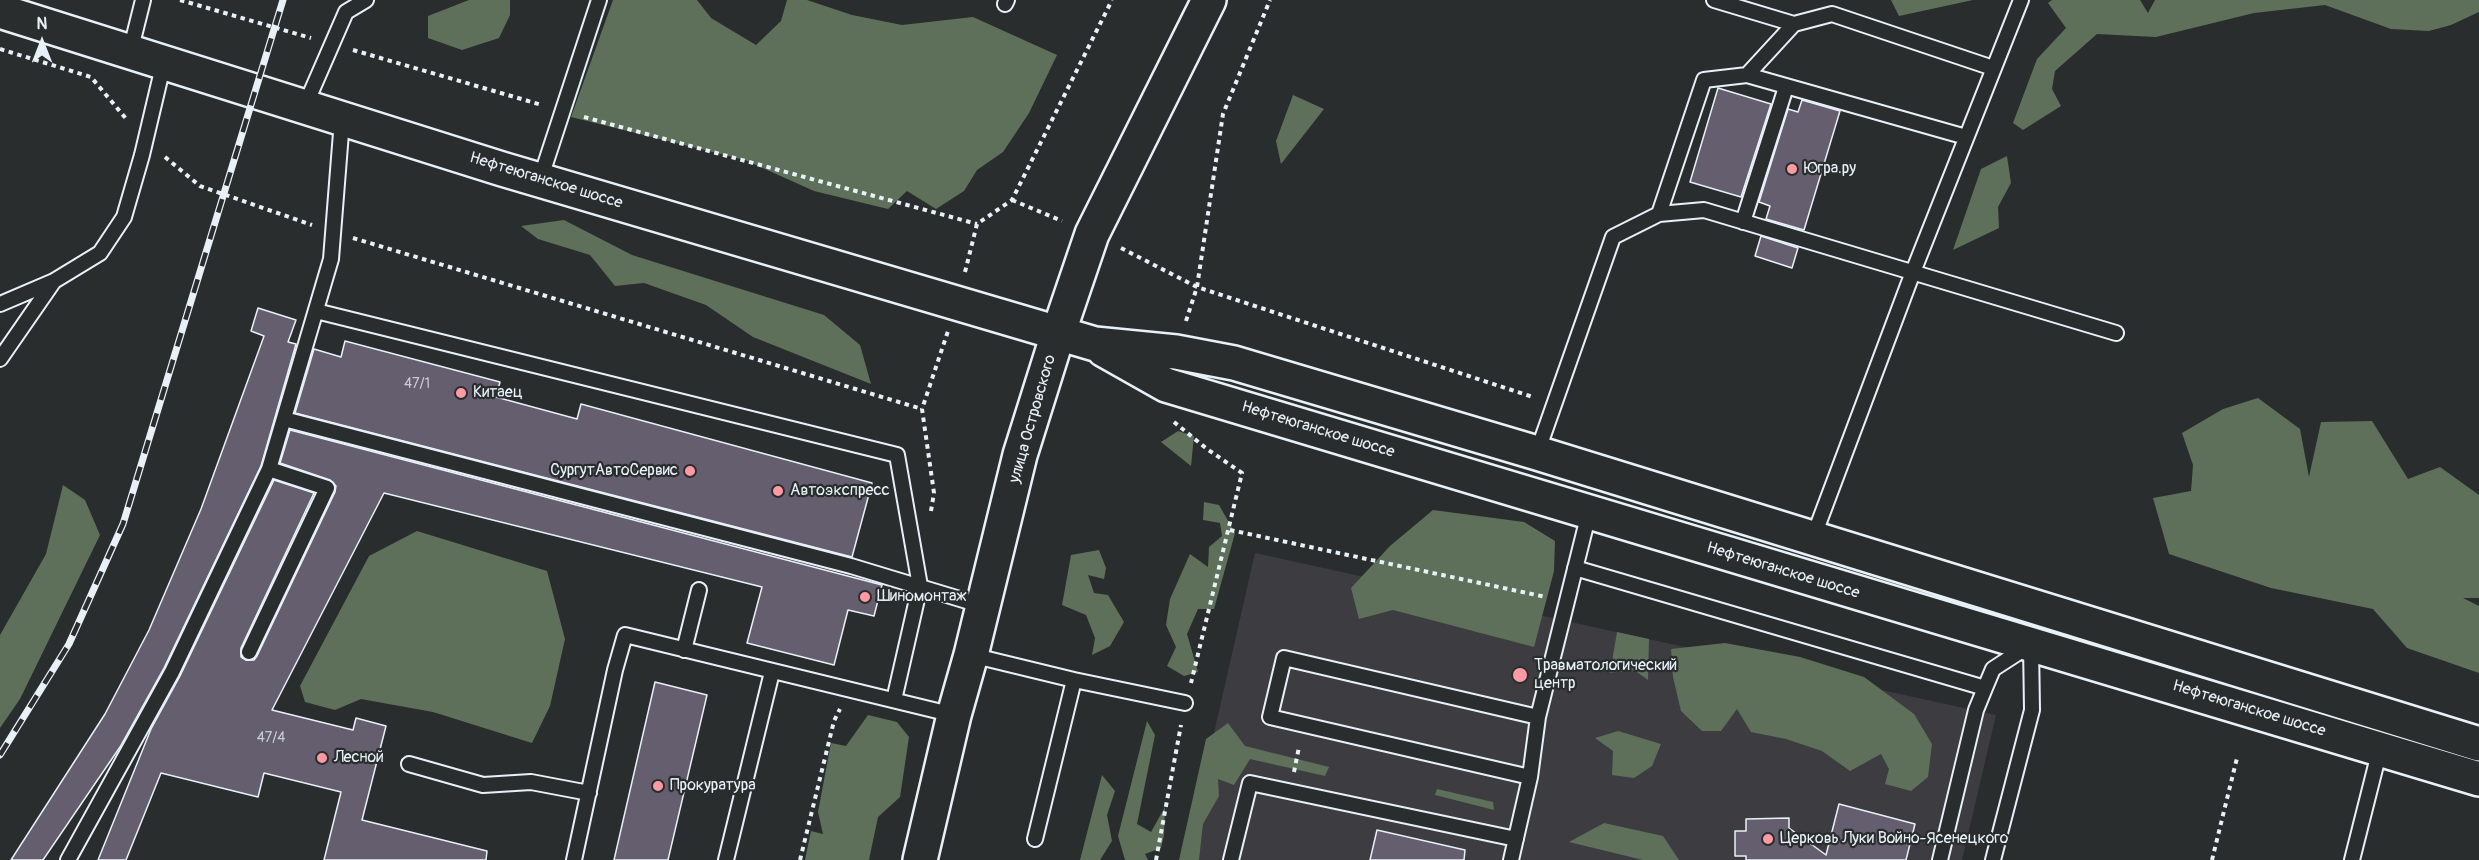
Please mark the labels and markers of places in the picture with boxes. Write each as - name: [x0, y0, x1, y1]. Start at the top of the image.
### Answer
- place label: Югра.ру: [1804, 159, 1856, 179]
- marker: Югра.ру: [1785, 162, 1799, 176]
- place label: Китаец: [473, 383, 523, 403]
- marker: Китаец: [454, 386, 468, 400]
- place label: СургутАвтоСервис: [550, 461, 678, 481]
- marker: СургутАвтоСервис: [683, 464, 697, 478]
- place label: Автоэкспресс: [790, 481, 890, 501]
- marker: Автоэкспресс: [771, 484, 785, 498]
- place label: Шиномонтаж: [877, 587, 967, 607]
- marker: Шиномонтаж: [858, 590, 872, 604]
- place label: Травматологический центр: [1534, 656, 1677, 694]
- marker: Травматологический центр: [1511, 666, 1529, 684]
- place label: Лесной: [334, 748, 384, 768]
- marker: Лесной: [315, 751, 329, 765]
- place label: Прокуратура: [670, 776, 756, 796]
- marker: Прокуратура: [651, 779, 665, 793]
- place label: Церковь Луки Войно-Ясенецкого: [1780, 829, 2008, 849]
- marker: Церковь Луки Войно-Ясенецкого: [1761, 832, 1775, 846]

